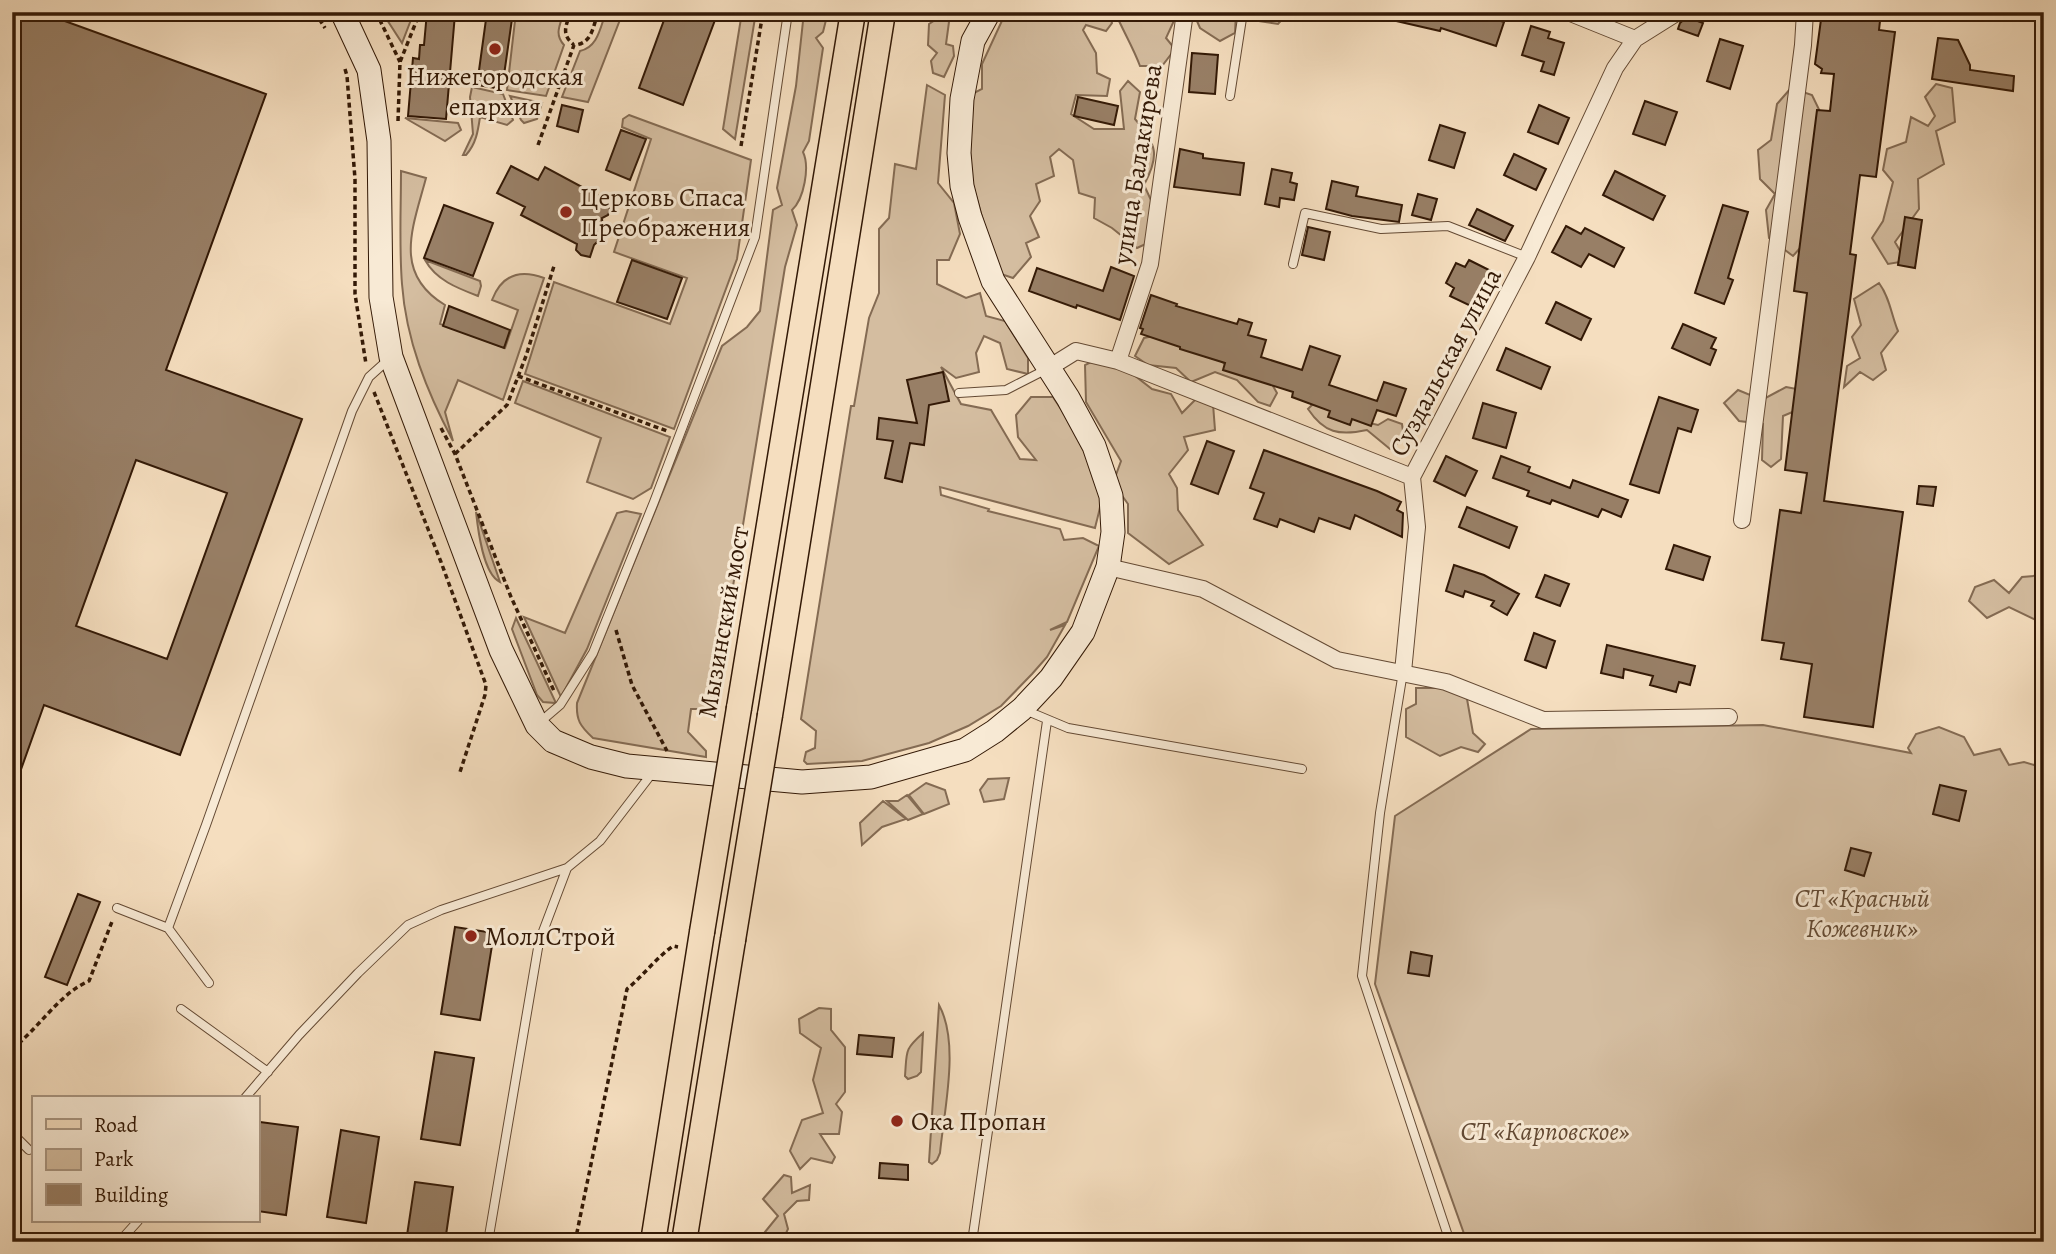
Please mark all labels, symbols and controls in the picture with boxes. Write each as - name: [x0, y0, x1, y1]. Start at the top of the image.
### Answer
- marker: Нижегородская епархия: [487, 41, 503, 57]
- place label: Нижегородская епархия: [406, 59, 584, 124]
- street label: улица Балакирева: [1104, 61, 1171, 268]
- place label: Церковь Спаса Преображения: [580, 180, 750, 245]
- marker: Церковь Спаса Преображения: [558, 204, 574, 220]
- street label: Суздальская улица: [1381, 262, 1510, 462]
- street label: Мызинский мост: [689, 523, 758, 721]
- park label: СТ «Красный Кожевник»: [1794, 881, 1930, 946]
- place label: МоллСтрой: [485, 919, 615, 954]
- marker: МоллСтрой: [463, 928, 479, 944]
- legend: [32, 1096, 259, 1222]
- place label: Ока Пропан: [911, 1104, 1046, 1139]
- text: Road: [94, 1111, 138, 1139]
- marker: Ока Пропан: [889, 1113, 905, 1129]
- park label: СТ «Карповское»: [1460, 1114, 1630, 1149]
- text: Park: [94, 1145, 134, 1173]
- text: Building: [94, 1181, 169, 1209]

